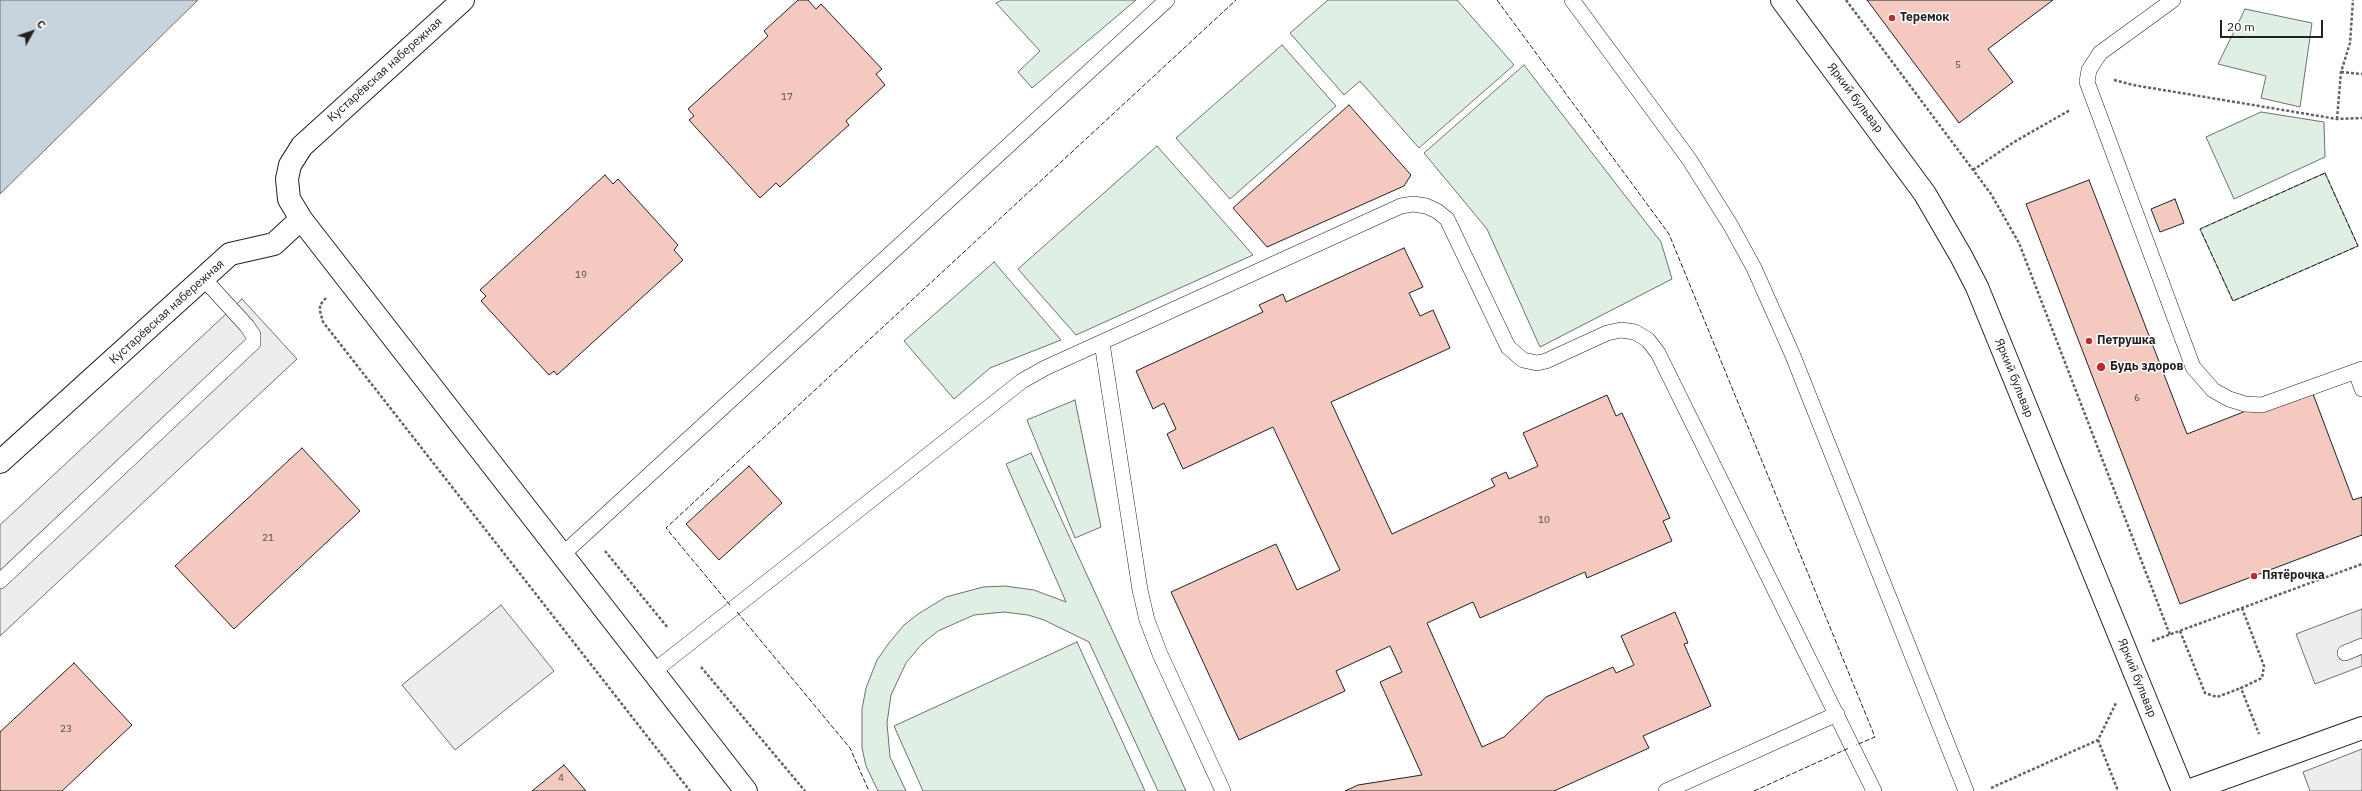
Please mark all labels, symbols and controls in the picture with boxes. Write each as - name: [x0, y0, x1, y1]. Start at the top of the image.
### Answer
- place label: Теремок: [1900, 11, 1949, 25]
- north arrow: [12, 12, 52, 52]
- scale bar: [2222, 12, 2325, 38]
- marker: Теремок: [1887, 13, 1897, 23]
- street label: Кустарёвская набережная: [325, 15, 445, 125]
- text: С: [34, 17, 49, 32]
- text: 20 m: [2227, 19, 2255, 34]
- house number: 5: [1955, 59, 1961, 71]
- street label: Яркий бульвар: [1824, 60, 1886, 136]
- house number: 17: [781, 91, 793, 103]
- street label: Кустарёвская набережная: [107, 257, 227, 367]
- house number: 19: [575, 269, 587, 281]
- place label: Петрушка: [2097, 334, 2156, 348]
- street label: Яркий бульвар: [1992, 336, 2036, 420]
- marker: Петрушка: [2084, 336, 2094, 346]
- place label: Будь здоров: [2110, 360, 2183, 374]
- marker: Будь здоров: [2095, 361, 2107, 373]
- house number: 6: [2134, 392, 2140, 404]
- house number: 10: [1538, 514, 1550, 526]
- house number: 21: [262, 532, 274, 544]
- place label: Пятёрочка: [2262, 569, 2325, 583]
- marker: Пятёрочка: [2249, 571, 2259, 581]
- street label: Яркий бульвар: [2115, 636, 2159, 720]
- house number: 23: [60, 723, 72, 735]
- house number: 4: [558, 772, 564, 784]

